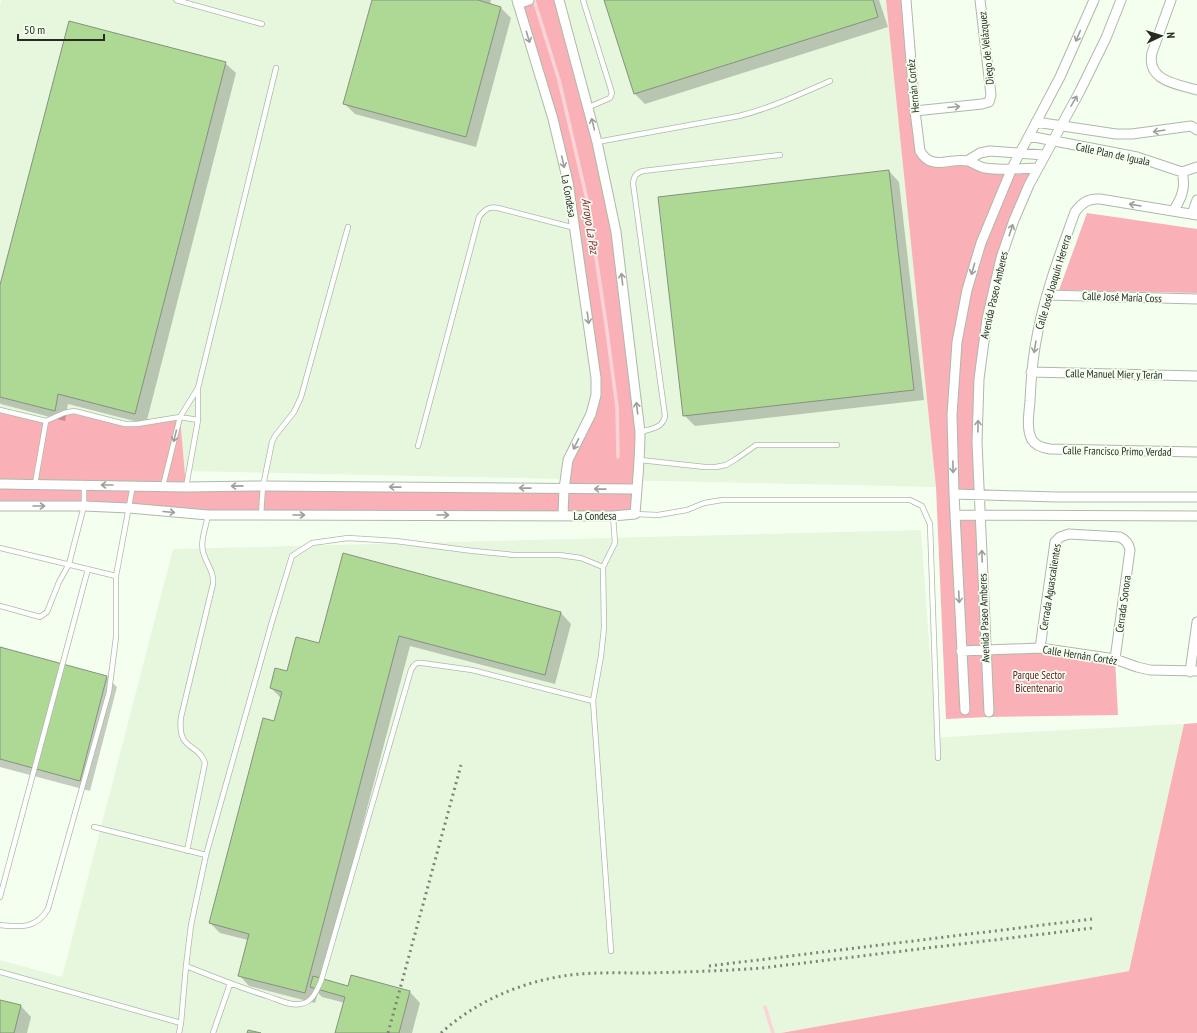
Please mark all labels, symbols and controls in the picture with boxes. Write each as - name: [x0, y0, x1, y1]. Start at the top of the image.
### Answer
- street label: Diego de Velázquez: [975, 11, 997, 85]
- scale bar: [18, 16, 104, 42]
- north arrow: [1141, 16, 1181, 56]
- text: 50 m: [24, 22, 45, 37]
- one-way arrow: [1074, 30, 1082, 42]
- one-way arrow: [525, 31, 532, 44]
- text: N: [1164, 32, 1178, 39]
- street label: Hernán Cortéz: [904, 58, 922, 113]
- one-way arrow: [1071, 95, 1079, 107]
- one-way arrow: [947, 103, 960, 111]
- one-way arrow: [589, 118, 596, 131]
- one-way arrow: [1153, 127, 1166, 135]
- street label: Calle Plan de Iguala: [1075, 139, 1151, 169]
- one-way arrow: [560, 156, 567, 169]
- street label: La Condesa: [558, 174, 580, 218]
- water label: Arroyo La Paz: [579, 197, 603, 256]
- one-way arrow: [1128, 200, 1141, 208]
- one-way arrow: [1008, 223, 1015, 236]
- street label: Calle José Joaquín Hererra: [1032, 233, 1074, 331]
- street label: Avenida Paseo Amberes: [977, 250, 1011, 340]
- one-way arrow: [969, 262, 976, 275]
- one-way arrow: [618, 273, 626, 286]
- street label: Calle José María Coss: [1082, 289, 1162, 305]
- one-way arrow: [584, 312, 592, 325]
- one-way arrow: [1031, 340, 1039, 353]
- street label: Calle Manuel Mier y Terán: [1065, 366, 1163, 382]
- one-way arrow: [634, 402, 641, 415]
- one-way arrow: [974, 420, 982, 433]
- one-way arrow: [171, 429, 179, 442]
- one-way arrow: [572, 437, 579, 449]
- street label: Calle Francisco Primo Verdad: [1062, 443, 1172, 459]
- one-way arrow: [949, 460, 957, 473]
- one-way arrow: [101, 481, 114, 489]
- one-way arrow: [231, 482, 244, 490]
- one-way arrow: [389, 483, 402, 491]
- one-way arrow: [519, 484, 532, 492]
- one-way arrow: [594, 485, 607, 493]
- one-way arrow: [32, 502, 45, 510]
- one-way arrow: [162, 508, 175, 515]
- street label: La Condesa: [574, 509, 616, 523]
- one-way arrow: [292, 511, 305, 519]
- one-way arrow: [436, 511, 449, 519]
- street label: Cerrada Aguascalientes: [1036, 542, 1064, 631]
- one-way arrow: [978, 550, 985, 563]
- street label: Avenida Paseo Amberes: [975, 573, 993, 663]
- street label: Cerrada Sonora: [1112, 574, 1134, 634]
- one-way arrow: [955, 590, 962, 603]
- street label: Calle Hernán Cortéz: [1042, 642, 1118, 668]
- park label: Parque Sector Bicentenario: [1013, 668, 1065, 695]

